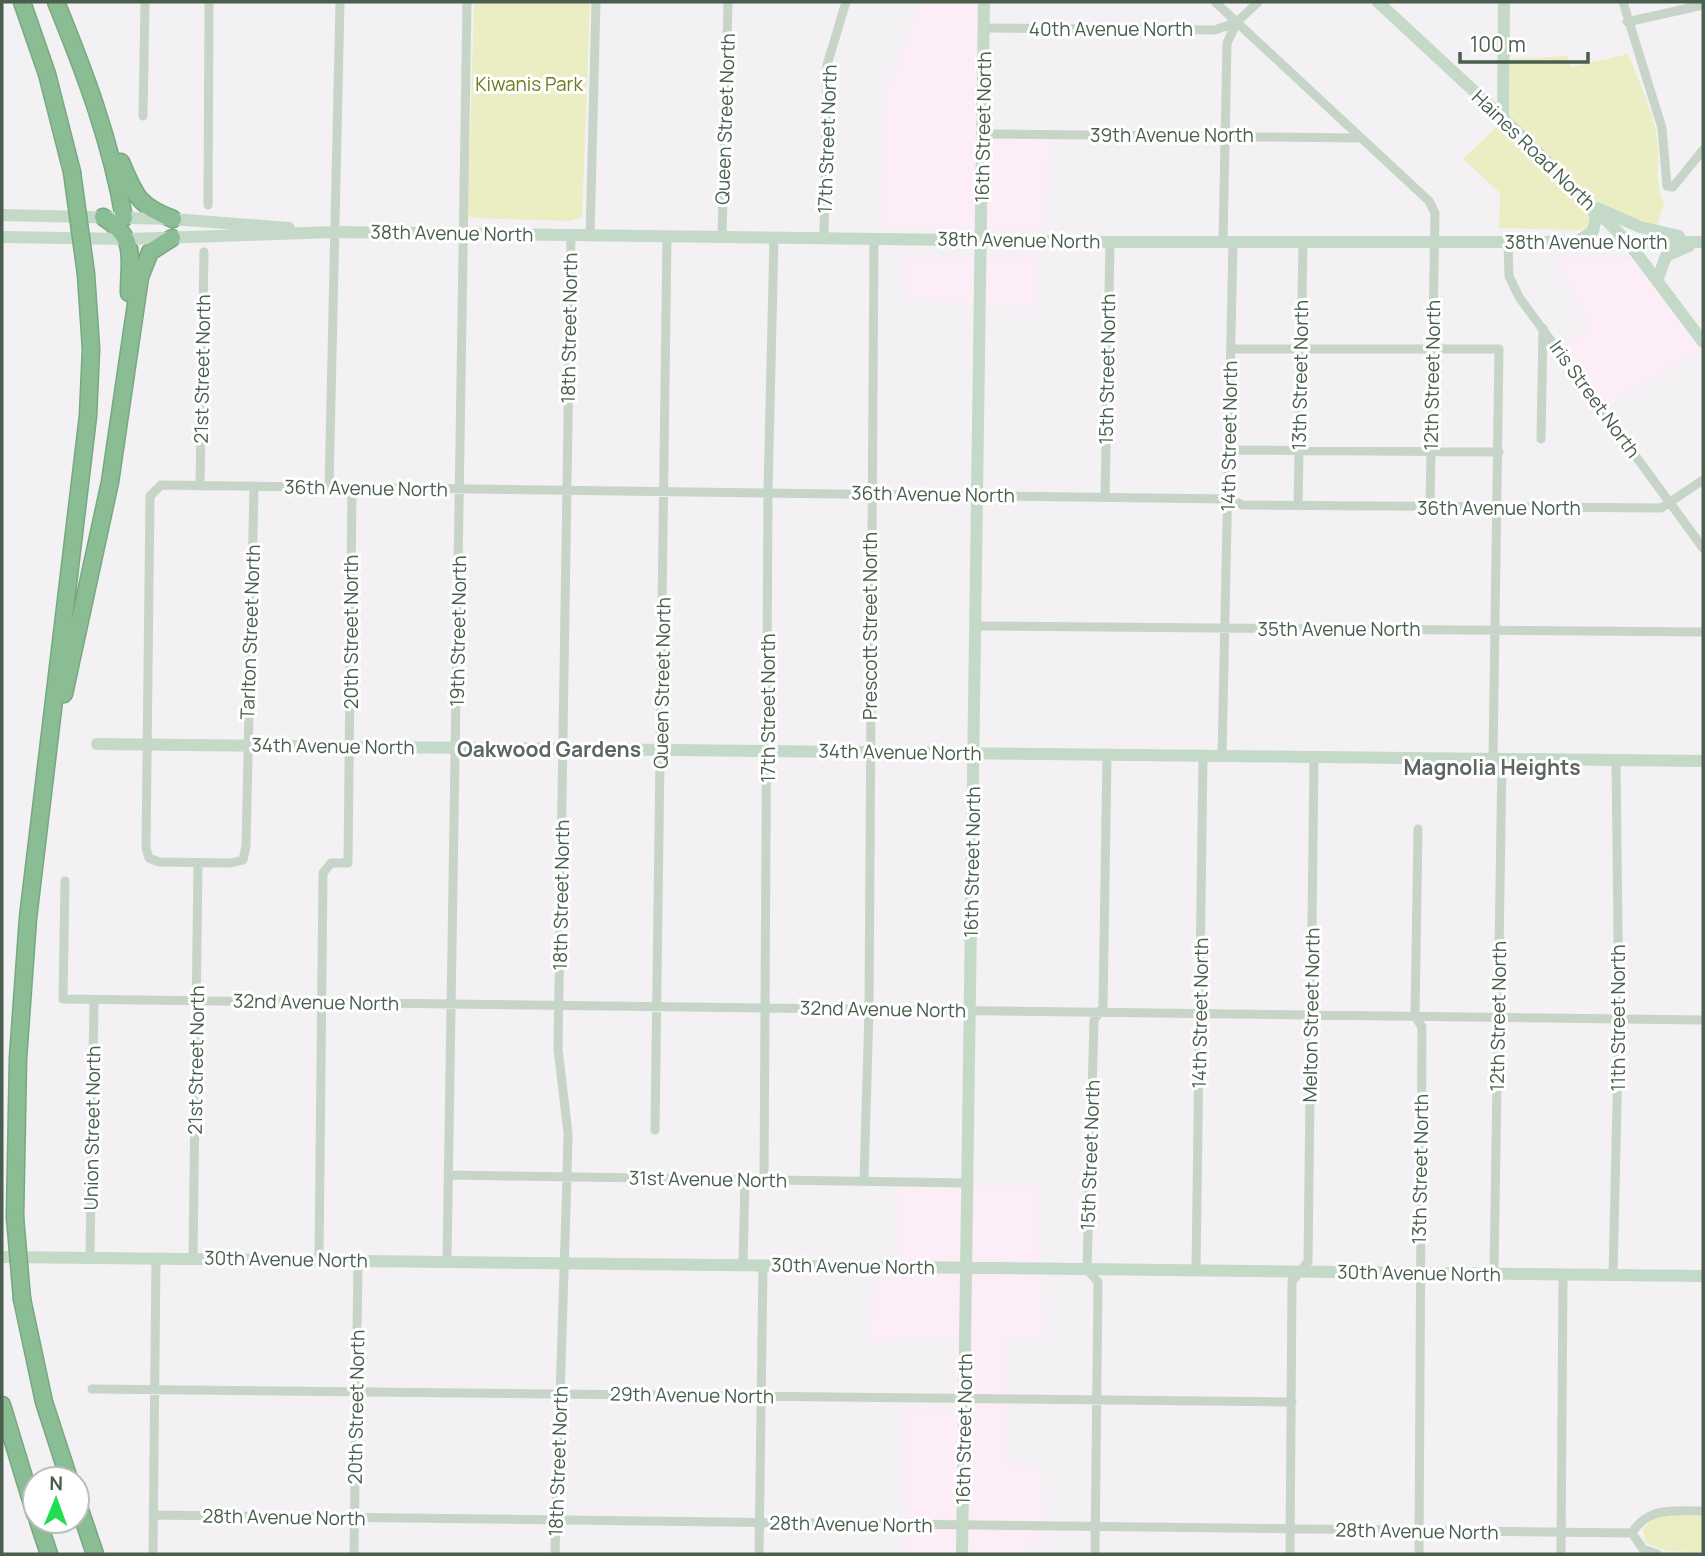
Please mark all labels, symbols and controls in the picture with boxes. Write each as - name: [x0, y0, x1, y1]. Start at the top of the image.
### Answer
- street label: 40th Avenue North: [1029, 16, 1193, 42]
- scale bar: [1460, 21, 1588, 65]
- text: 100 m: [1470, 30, 1526, 58]
- street label: Queen Street North: [709, 33, 741, 205]
- street label: 16th Street North: [969, 51, 997, 203]
- street label: 17th Street North: [811, 64, 843, 214]
- park label: Kiwanis Park: [475, 71, 583, 97]
- street label: Haines Road North: [1466, 84, 1602, 216]
- street label: 39th Avenue North: [1090, 122, 1254, 148]
- street label: 38th Avenue North: [370, 219, 534, 247]
- street label: 38th Avenue North: [937, 226, 1101, 254]
- street label: 38th Avenue North: [1504, 229, 1668, 255]
- street label: 18th Street North: [555, 252, 583, 404]
- street label: 15th Street North: [1093, 293, 1121, 445]
- street label: 21st Street North: [188, 294, 216, 444]
- street label: 13th Street North: [1286, 300, 1314, 450]
- street label: 12th Street North: [1418, 300, 1446, 450]
- street label: Iris Street North: [1544, 335, 1646, 463]
- street label: 14th Street North: [1215, 360, 1243, 512]
- street label: 36th Avenue North: [284, 474, 448, 502]
- street label: 36th Avenue North: [851, 480, 1015, 508]
- street label: 36th Avenue North: [1417, 495, 1581, 521]
- street label: Prescott Street North: [857, 532, 883, 720]
- street label: Tarlton Street North: [234, 544, 266, 720]
- street label: 20th Street North: [338, 555, 364, 709]
- street label: 19th Street North: [444, 555, 472, 707]
- street label: Queen Street North: [648, 597, 676, 769]
- street label: 35th Avenue North: [1257, 616, 1421, 642]
- street label: 17th Street North: [755, 633, 781, 783]
- street label: 34th Avenue North: [251, 732, 415, 760]
- district label: Oakwood Gardens: [457, 735, 641, 763]
- street label: 34th Avenue North: [818, 738, 982, 766]
- district label: Magnolia Heights: [1403, 753, 1581, 781]
- street label: 16th Street North: [958, 786, 986, 938]
- street label: 18th Street North: [547, 819, 575, 971]
- street label: Melton Street North: [1296, 927, 1326, 1103]
- street label: 14th Street North: [1186, 937, 1214, 1089]
- street label: 12th Street North: [1484, 941, 1512, 1091]
- street label: 11th Street North: [1605, 944, 1631, 1092]
- street label: 21st Street North: [182, 985, 210, 1135]
- street label: 32nd Avenue North: [233, 988, 399, 1016]
- street label: 32nd Avenue North: [800, 995, 966, 1023]
- street label: Union Street North: [78, 1045, 106, 1211]
- street label: 15th Street North: [1074, 1079, 1106, 1231]
- street label: 13th Street North: [1406, 1094, 1434, 1244]
- street label: 31st Avenue North: [629, 1165, 787, 1193]
- street label: 30th Avenue North: [204, 1245, 368, 1273]
- street label: 30th Avenue North: [771, 1252, 935, 1280]
- street label: 30th Avenue North: [1337, 1259, 1501, 1287]
- street label: 20th Street North: [342, 1329, 370, 1485]
- street label: 16th Street North: [950, 1353, 978, 1505]
- street label: 29th Avenue North: [610, 1381, 774, 1409]
- street label: 18th Street North: [542, 1385, 574, 1537]
- north arrow: [21, 1465, 91, 1535]
- text: N: [49, 1470, 63, 1496]
- street label: 28th Avenue North: [202, 1503, 366, 1531]
- street label: 28th Avenue North: [769, 1510, 933, 1538]
- street label: 28th Avenue North: [1335, 1517, 1499, 1545]

